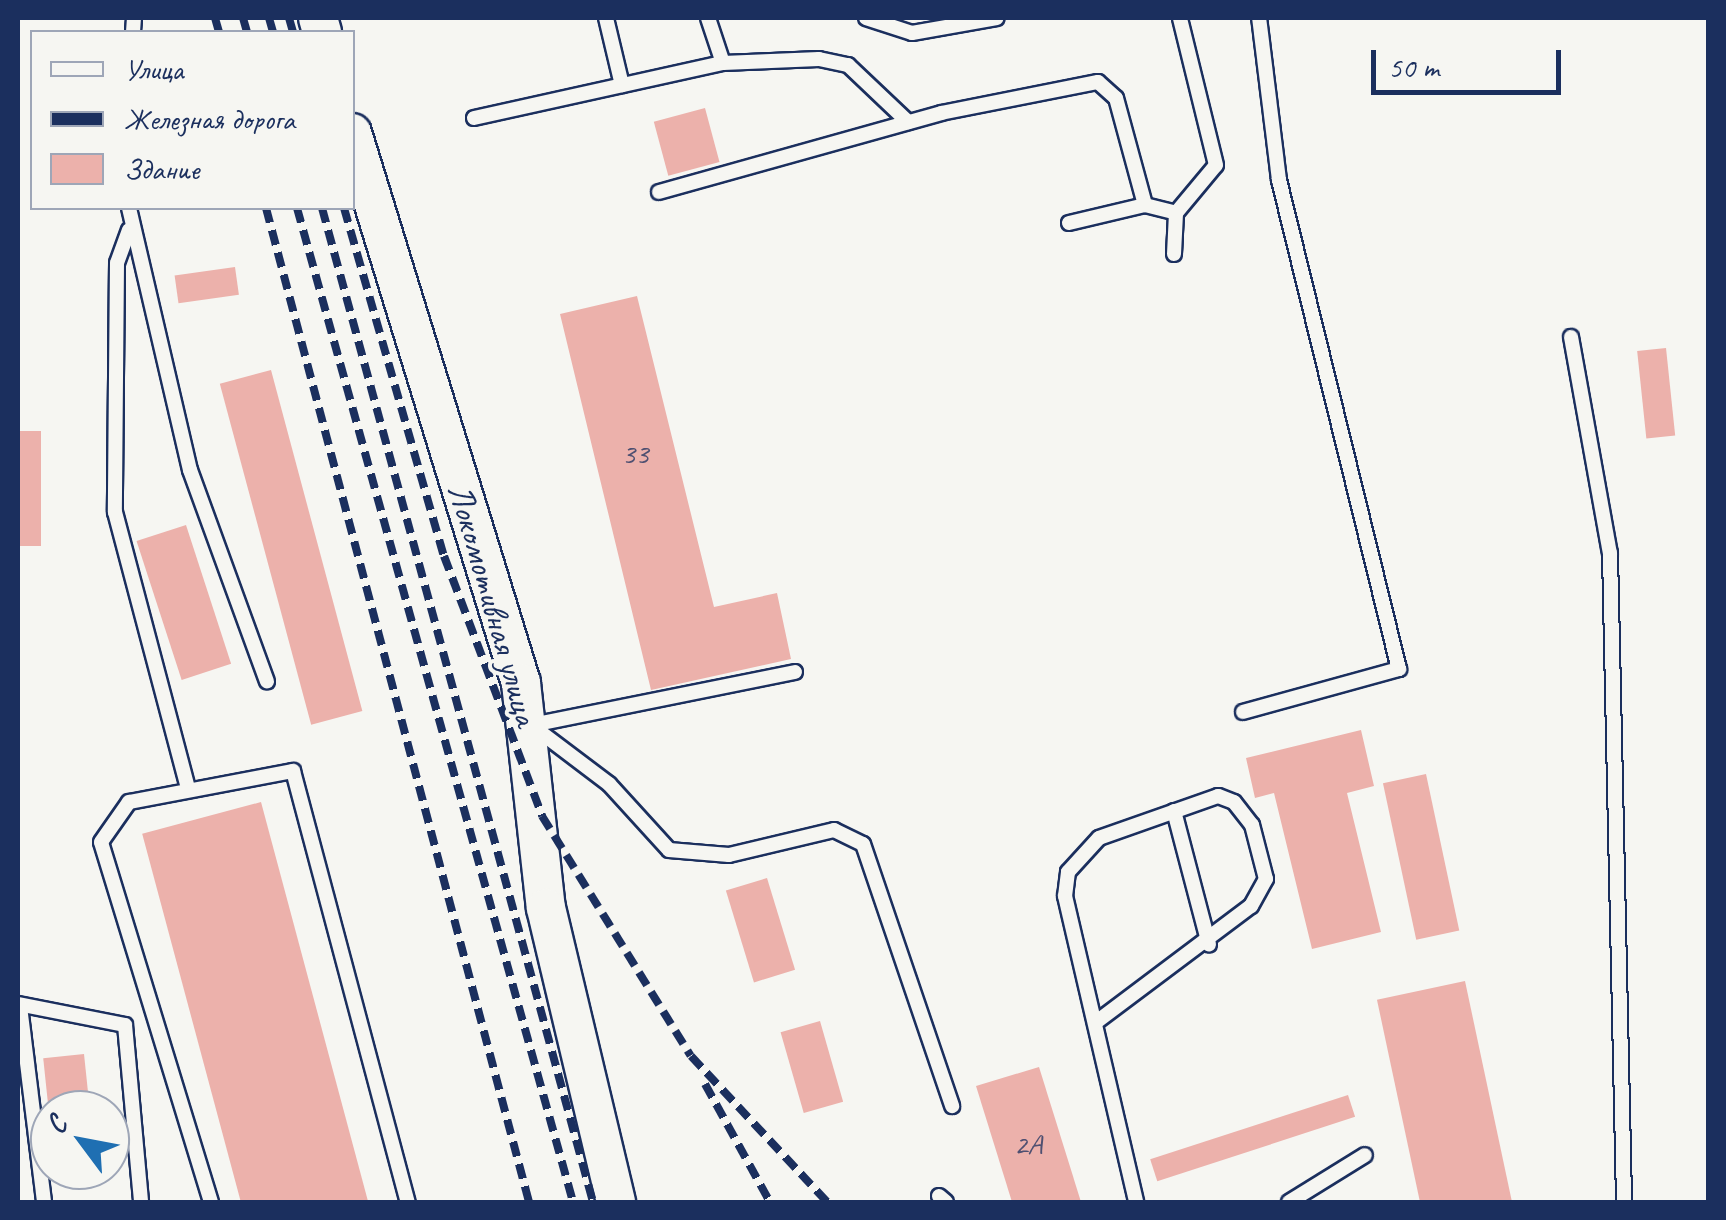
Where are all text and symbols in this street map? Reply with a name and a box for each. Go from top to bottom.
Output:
legend [30,30,355,210]
scale bar [1376,30,1566,92]
text: 50 m [1388,48,1439,86]
text: Улица [124,50,183,88]
text: Железная дорога [124,100,295,138]
text: Здание [124,150,199,188]
house number: 33 [622,435,648,471]
street label: Локомотивная улица [438,479,548,731]
north arrow [30,1090,130,1190]
text: С [37,1110,74,1140]
house number: 2А [1014,1126,1042,1162]

